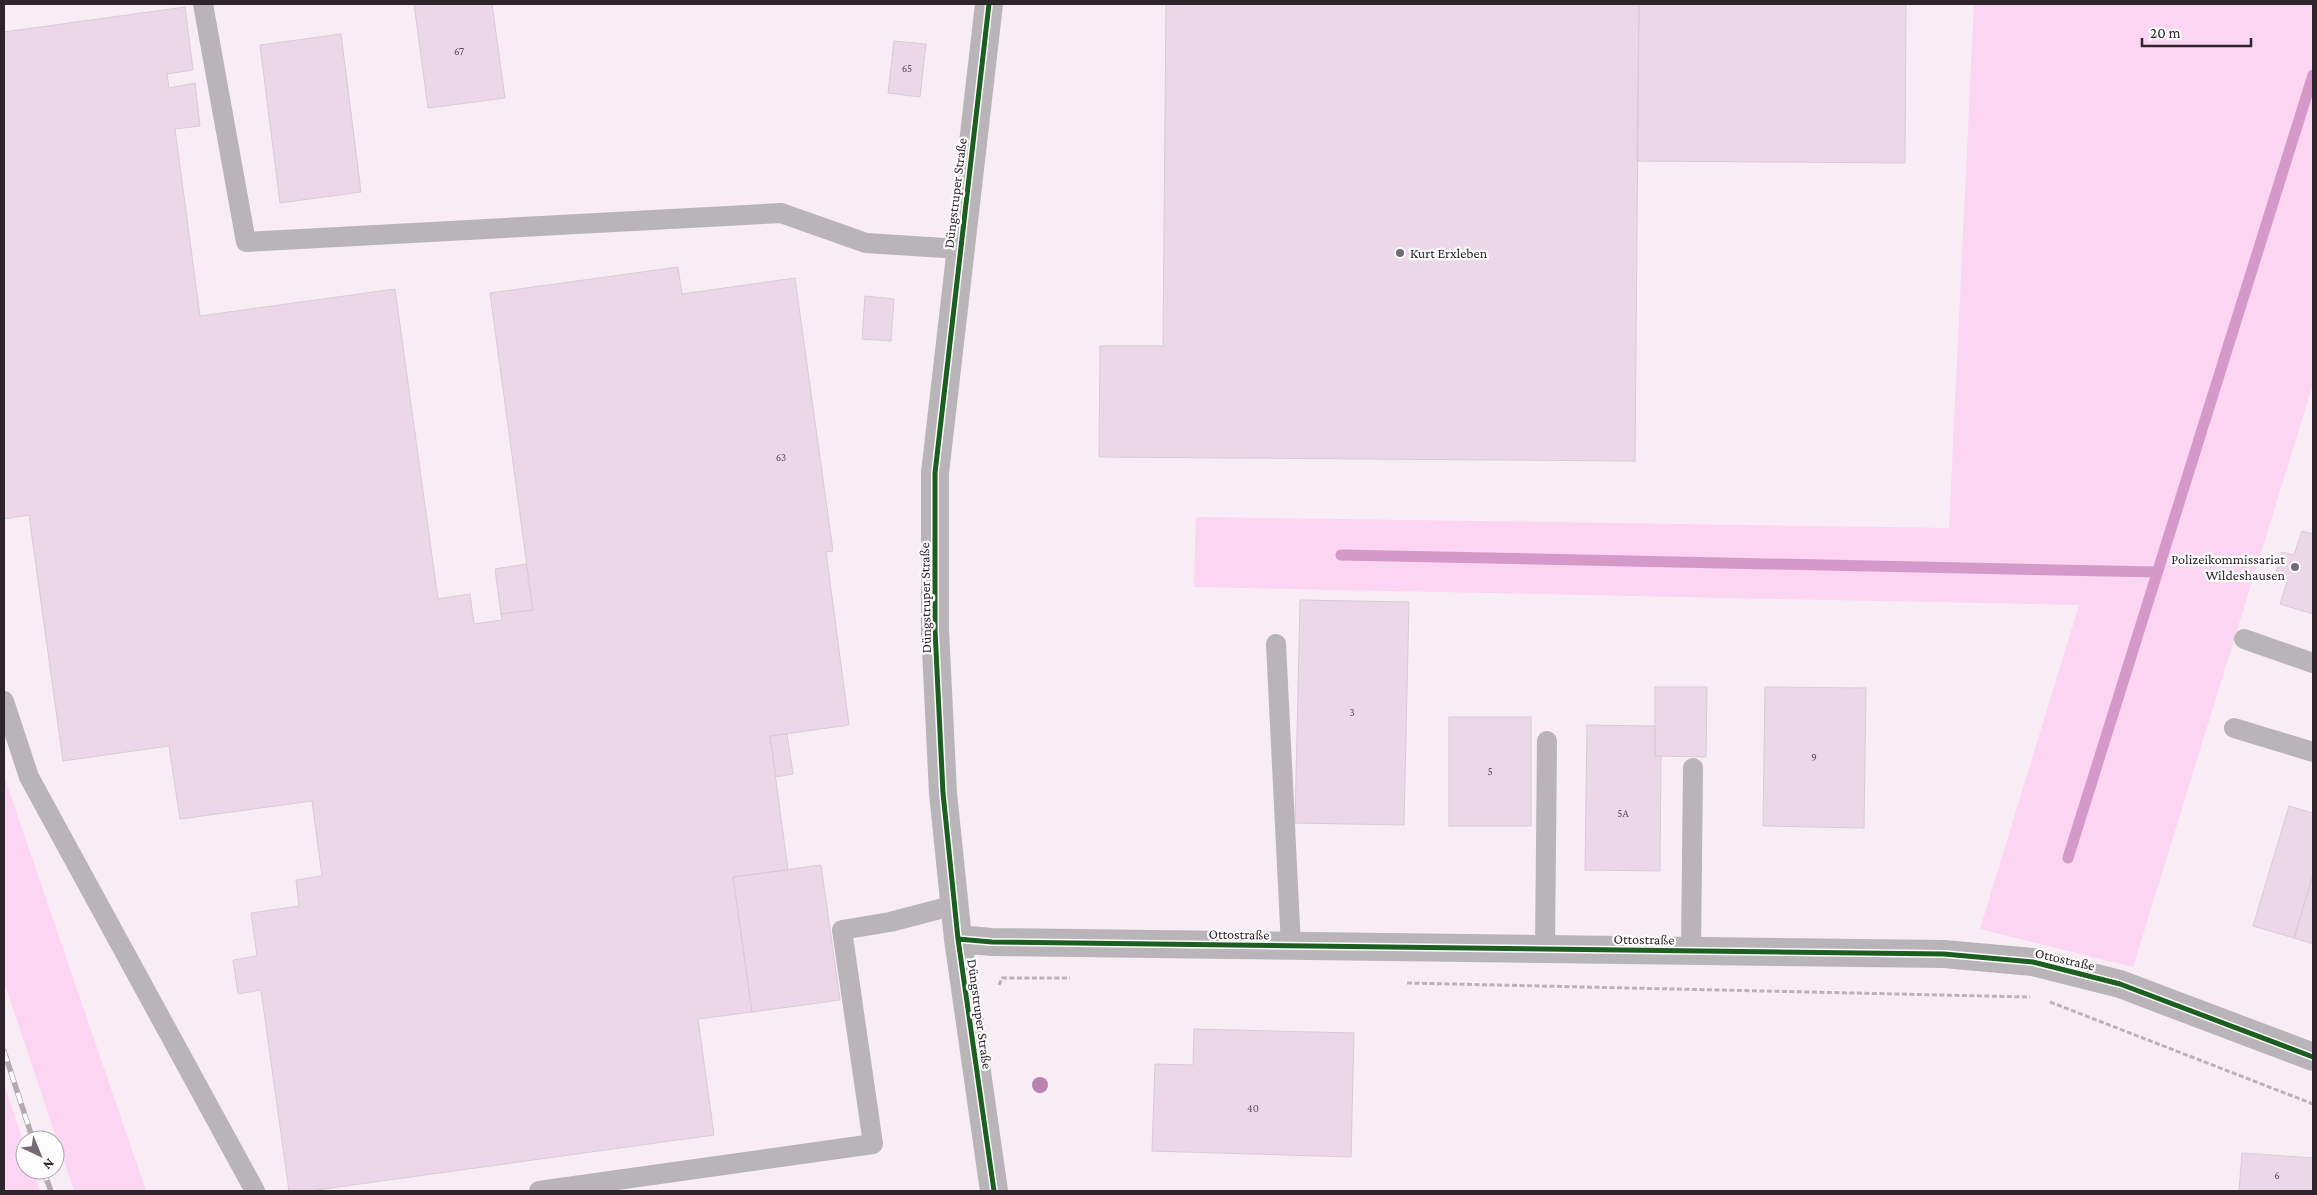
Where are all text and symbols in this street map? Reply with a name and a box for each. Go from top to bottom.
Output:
scale bar [2142,15,2251,47]
text: 20 m [2150,25,2181,41]
house number: 67 [454,45,464,57]
house number: 65 [902,62,912,74]
street label: Düngstruper Straße [940,137,970,249]
place label: Kurt Erxleben [1410,245,1488,261]
marker: Kurt Erxleben [1394,247,1406,259]
house number: 63 [776,451,786,463]
street label: Düngstruper Straße [916,542,934,654]
place label: Polizeikommissariat Wildeshausen [2171,551,2285,583]
marker: Polizeikommissariat Wildeshausen [2289,561,2301,573]
house number: 3 [1349,706,1355,718]
house number: 9 [1811,751,1817,763]
house number: 5 [1487,765,1493,777]
house number: 5A [1617,807,1629,819]
street label: Ottostraße [1208,925,1270,943]
street label: Ottostraße [1613,930,1675,948]
street label: Ottostraße [2034,944,2096,974]
street label: Düngstruper Straße [964,958,996,1070]
house number: 40 [1247,1102,1259,1114]
north arrow [15,1130,65,1180]
text: N [40,1155,58,1174]
house number: 6 [2274,1169,2280,1181]

